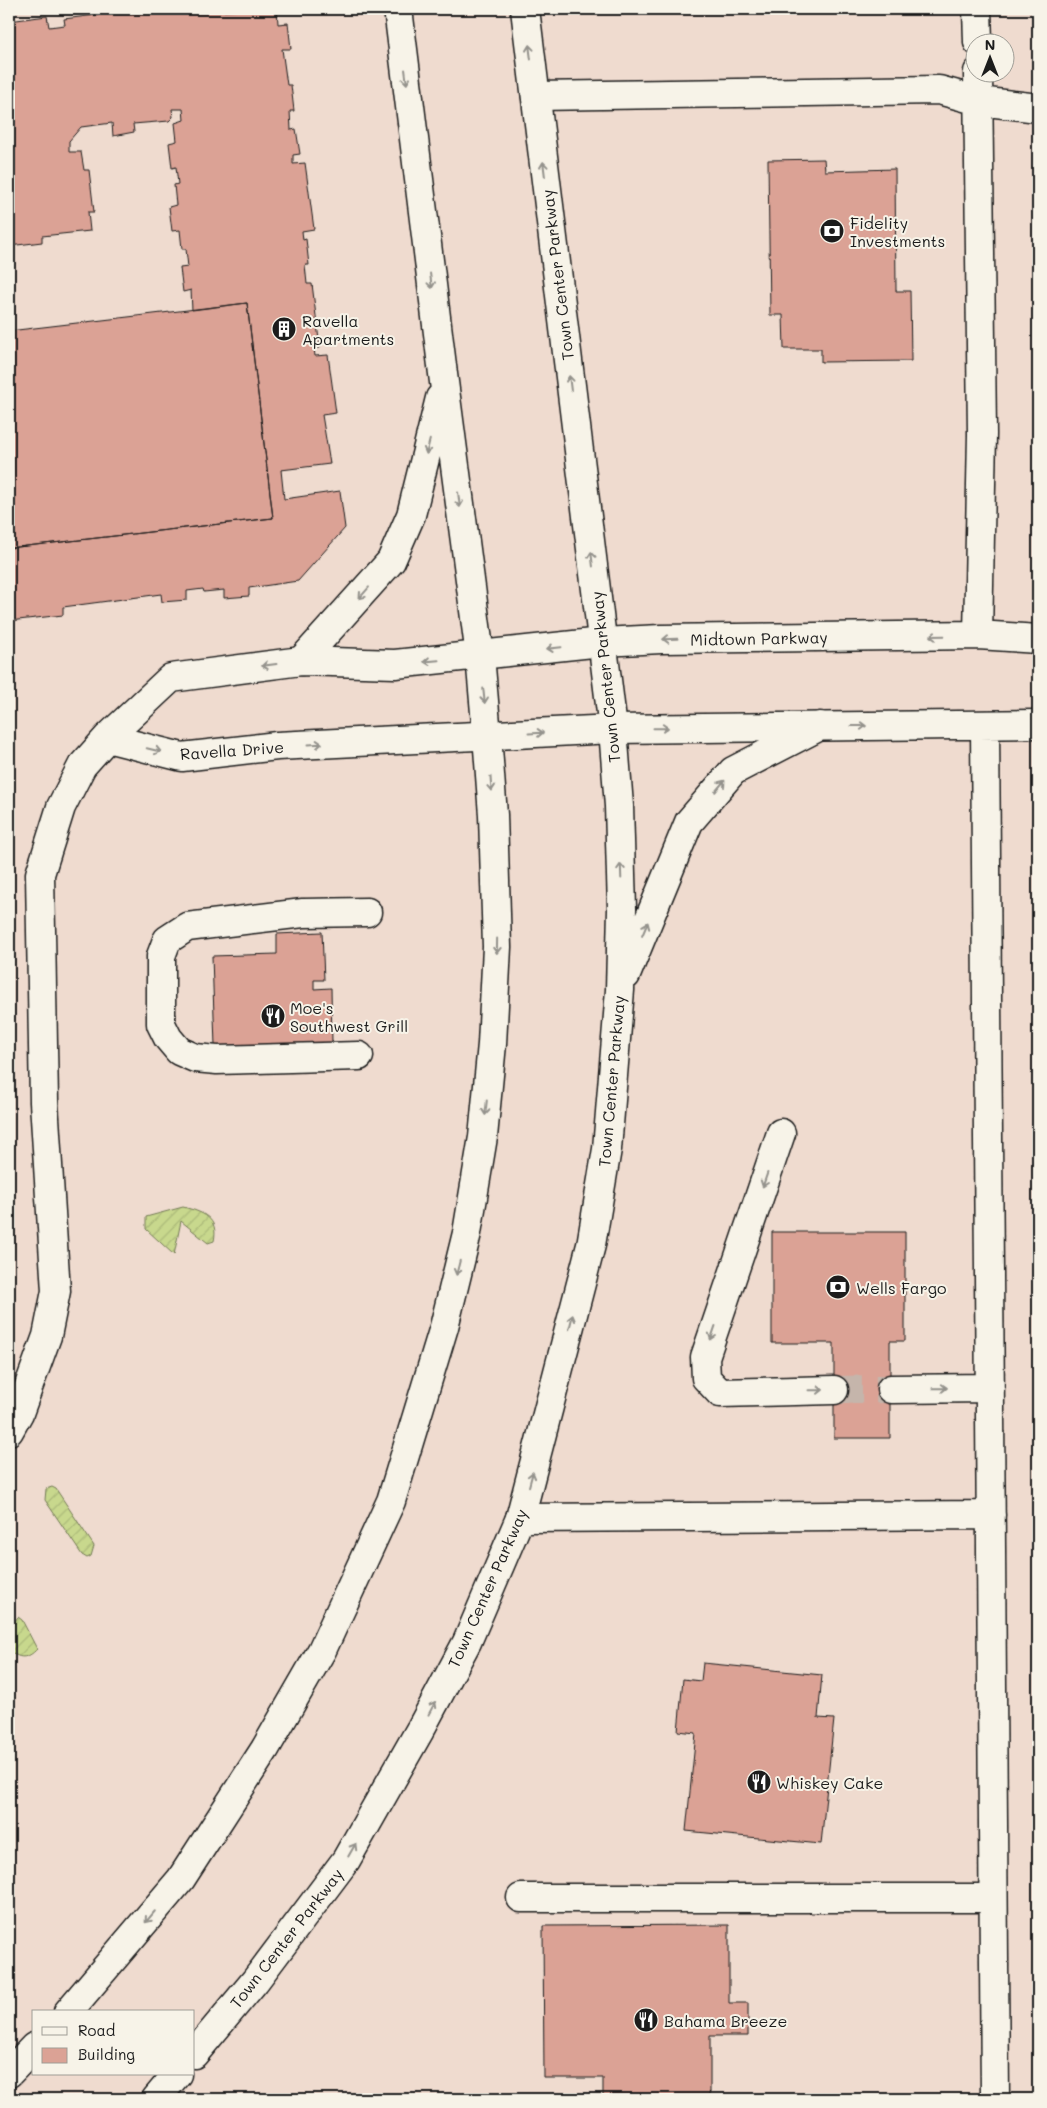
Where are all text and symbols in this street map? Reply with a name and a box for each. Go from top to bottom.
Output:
north arrow [964,32,1014,82]
text: N [985,35,995,54]
one-way arrow [525,45,535,61]
one-way arrow [402,68,412,84]
one-way arrow [539,161,549,177]
street label: Town Center Parkway [536,188,578,362]
place label: Fidelity Investments [850,212,945,251]
bank icon: Fidelity Investments [819,218,845,244]
one-way arrow [426,273,436,289]
place label: Ravella Apartments [302,310,394,349]
building icon: Ravella Apartments [271,316,297,342]
one-way arrow [565,375,575,391]
one-way arrow [423,438,432,454]
one-way arrow [454,492,464,508]
one-way arrow [587,551,597,567]
one-way arrow [359,587,370,600]
street label: Town Center Parkway [586,590,624,764]
street label: Midtown Parkway [690,626,828,650]
one-way arrow [929,631,946,641]
one-way arrow [662,634,678,643]
one-way arrow [546,643,562,653]
one-way arrow [424,656,440,665]
one-way arrow [262,661,278,671]
one-way arrow [479,687,488,703]
one-way arrow [850,721,867,731]
one-way arrow [653,723,669,733]
one-way arrow [528,728,544,737]
street label: Ravella Drive [179,736,285,764]
one-way arrow [307,740,323,749]
one-way arrow [145,745,161,755]
one-way arrow [486,775,495,791]
one-way arrow [714,780,726,793]
one-way arrow [616,863,625,879]
one-way arrow [641,922,651,937]
one-way arrow [492,938,502,954]
street label: Town Center Parkway [593,994,629,1168]
place label: Moe's Southwest Grill [290,997,408,1036]
restaurant icon: Moe's Southwest Grill [260,1003,286,1029]
one-way arrow [481,1100,490,1116]
one-way arrow [760,1171,769,1187]
one-way arrow [453,1260,462,1276]
bank icon: Wells Fargo [825,1274,851,1300]
place label: Wells Fargo [856,1277,947,1298]
one-way arrow [567,1314,577,1330]
one-way arrow [708,1325,718,1341]
one-way arrow [932,1384,948,1393]
one-way arrow [808,1386,824,1395]
one-way arrow [526,1472,536,1488]
street label: Town Center Parkway [442,1505,532,1671]
one-way arrow [428,1701,437,1716]
restaurant icon: Whiskey Cake [746,1769,772,1795]
place label: Whiskey Cake [776,1772,883,1793]
one-way arrow [348,1843,358,1857]
street label: Town Center Parkway [225,1864,347,2012]
one-way arrow [144,1910,156,1923]
restaurant icon: Bahama Breeze [633,2007,659,2033]
legend [32,2010,195,2076]
place label: Bahama Breeze [664,2010,787,2031]
text: Road [78,2020,115,2040]
text: Building [78,2044,135,2064]

